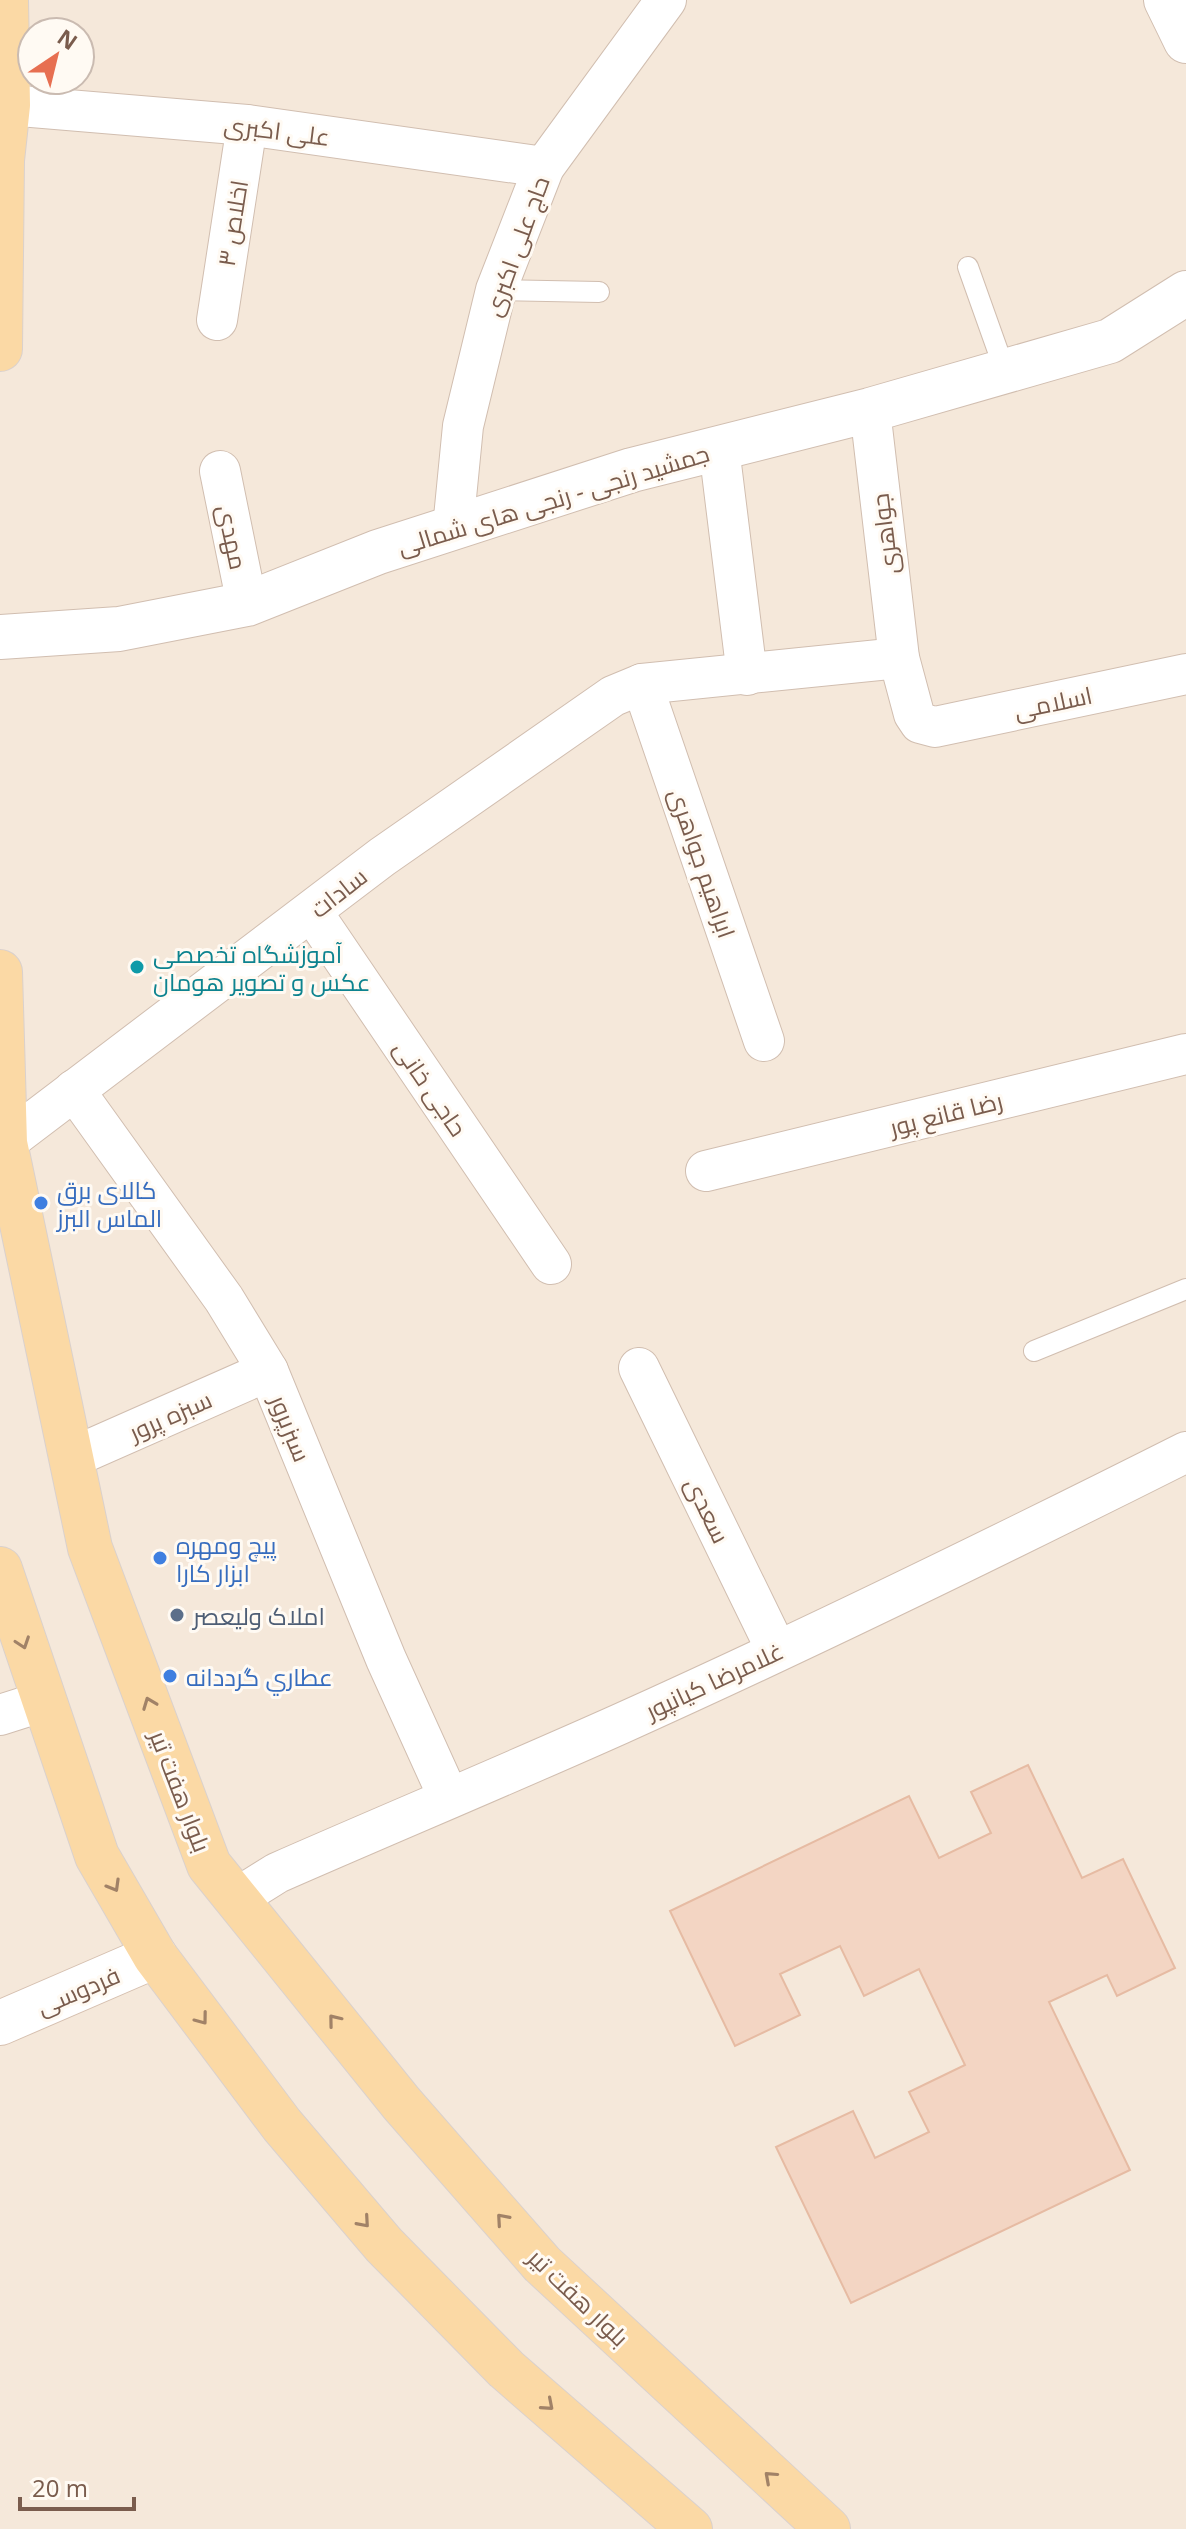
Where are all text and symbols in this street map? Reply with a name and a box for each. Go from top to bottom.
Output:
north arrow [16,16,96,96]
text: N [52,21,84,56]
street label: علی اکبری [222,107,332,153]
street label: حاج علی اکبری [475,171,558,321]
street label: اخلاص ۳ [209,177,255,269]
street label: جمشید رنجی - رنجی های شمالی [393,436,713,562]
street label: جواهری [863,492,905,576]
street label: مهدی [210,501,256,573]
street label: اسلامی [1011,678,1095,726]
street label: ابراهیم جواهری [661,784,744,943]
street label: سادات [303,859,373,925]
place label: آموزشگاه تخصصی عکس و تصویر هومان [153,937,371,998]
marker: آموزشگاه تخصصی عکس و تصویر هومان [128,958,146,976]
street label: حاجی خانی [387,1034,475,1142]
street label: رضا قانع پور [884,1083,1006,1144]
place label: کالای برق الماس البرز [55,1173,162,1234]
marker: کالای برق الماس البرز [32,1194,50,1212]
street label: سبزه پرور [122,1382,217,1450]
street label: سبزپرور [261,1388,319,1467]
street label: سعدی [678,1472,738,1548]
place label: پیچ ومهره ابزار کارا [176,1528,277,1589]
marker: پیچ ومهره ابزار کارا [151,1549,169,1567]
place label: املاک ولیعصر [191,1599,325,1632]
marker: املاک ولیعصر [168,1606,186,1624]
street label: غلامرضا کیانپور [638,1634,788,1727]
one-way arrow [14,1635,30,1649]
place label: عطاري گرددانه [186,1660,333,1696]
marker: عطاري گرددانه [161,1667,179,1685]
one-way arrow [142,1697,159,1711]
street label: بلوار هفت تیر [142,1724,219,1856]
one-way arrow [104,1877,120,1892]
street label: فردوسی [31,1958,125,2022]
one-way arrow [192,2010,207,2025]
one-way arrow [330,2014,344,2029]
one-way arrow [354,2212,369,2227]
one-way arrow [498,2213,512,2228]
street label: بلوار هفت تیر [520,2239,636,2353]
one-way arrow [539,2396,553,2410]
scale bar [20,2461,134,2511]
text: 20 m [32,2471,88,2504]
one-way arrow [765,2471,779,2486]

